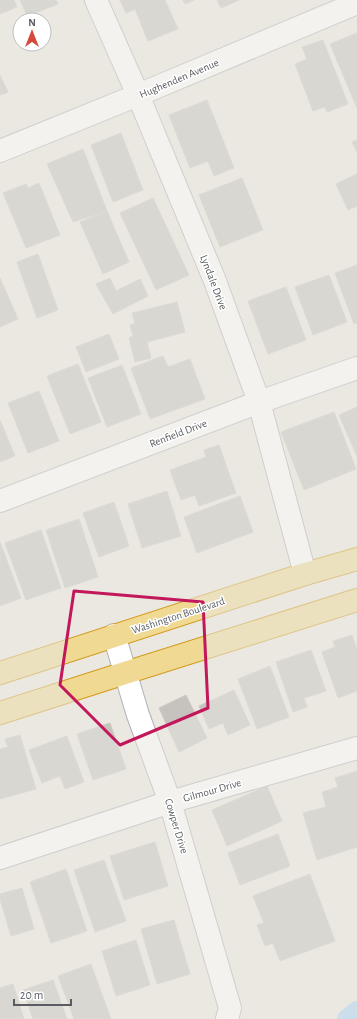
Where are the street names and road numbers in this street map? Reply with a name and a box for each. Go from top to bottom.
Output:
street label: Hughenden Avenue [138,57,221,100]
street label: Lyndale Drive [198,253,229,311]
street label: Renfield Drive [148,417,208,449]
street label: Washington Boulevard [130,595,226,636]
street label: Gilmour Drive [182,777,242,804]
street label: Cowper Drive [163,797,190,855]

